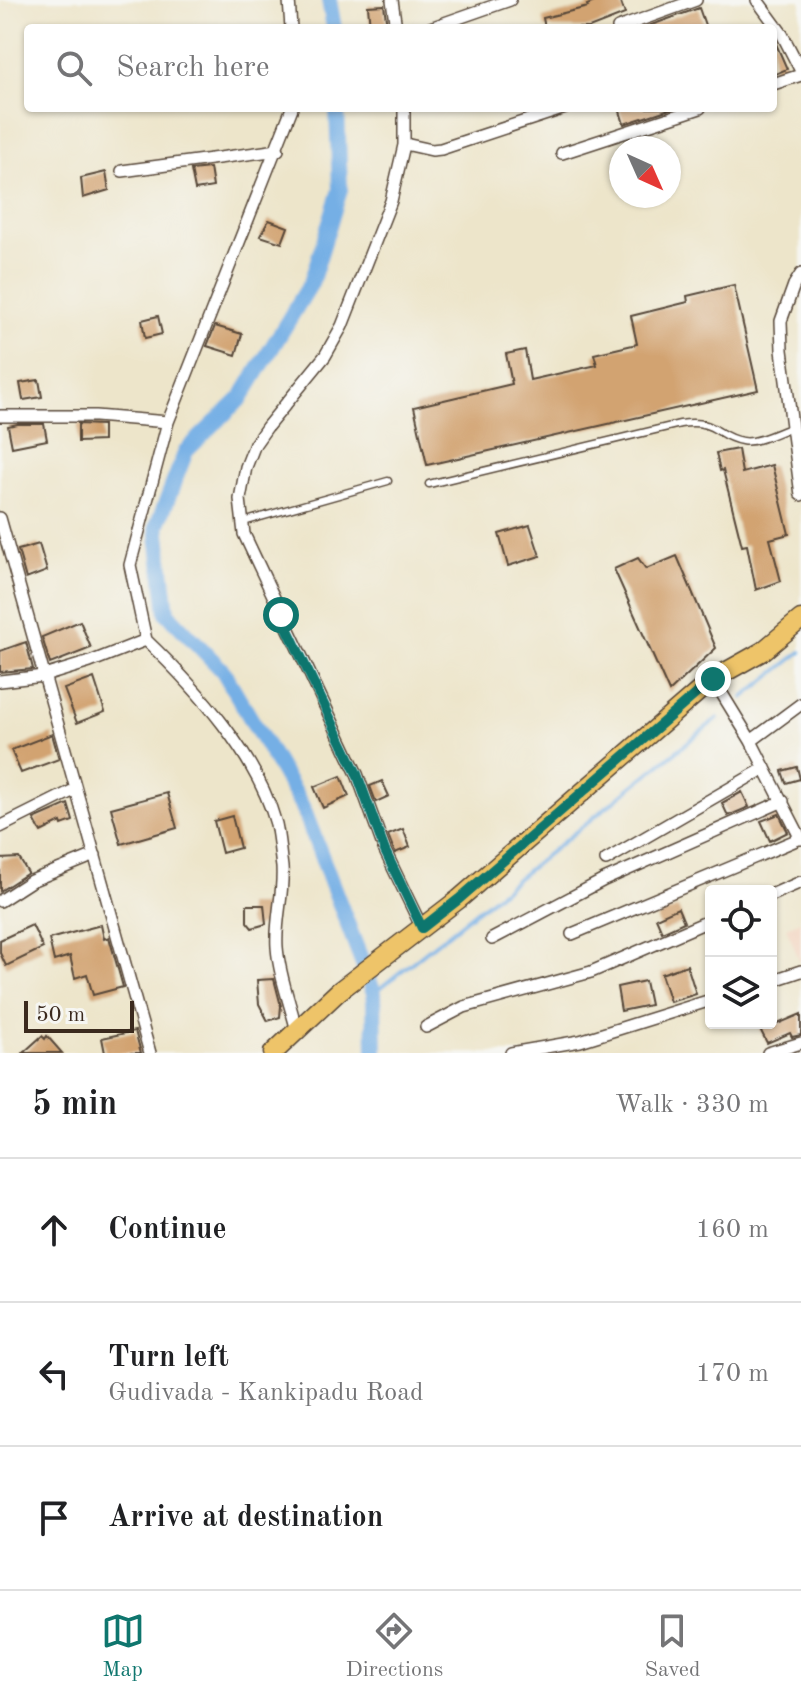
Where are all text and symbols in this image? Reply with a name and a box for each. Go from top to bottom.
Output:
search box [24,24,777,112]
icon: search [52,46,96,90]
text: Search here [116,53,270,83]
north arrow [609,136,681,208]
route start [263,597,299,633]
route end [695,661,731,697]
map controls [705,885,777,1029]
button: locate [705,885,777,957]
button: layers [705,957,777,1029]
scale bar [24,997,134,1033]
text: 50 m [36,1004,85,1026]
text: 5 min [32,1088,117,1122]
text: Walk · 330 m [615,1092,769,1118]
icon: ahead [32,1208,76,1252]
text: Continue [108,1215,227,1245]
text: 160 m [696,1217,769,1243]
text: Turn left [108,1343,229,1373]
icon: left [32,1352,76,1396]
text: 170 m [696,1361,769,1387]
text: Gudivada - Kankipadu Road [108,1380,424,1406]
icon: arrive [32,1496,76,1540]
text: Arrive at destination [108,1503,383,1533]
tab: Map [101,1609,145,1684]
tab: Directions [346,1609,443,1684]
tab: Saved [644,1609,700,1684]

